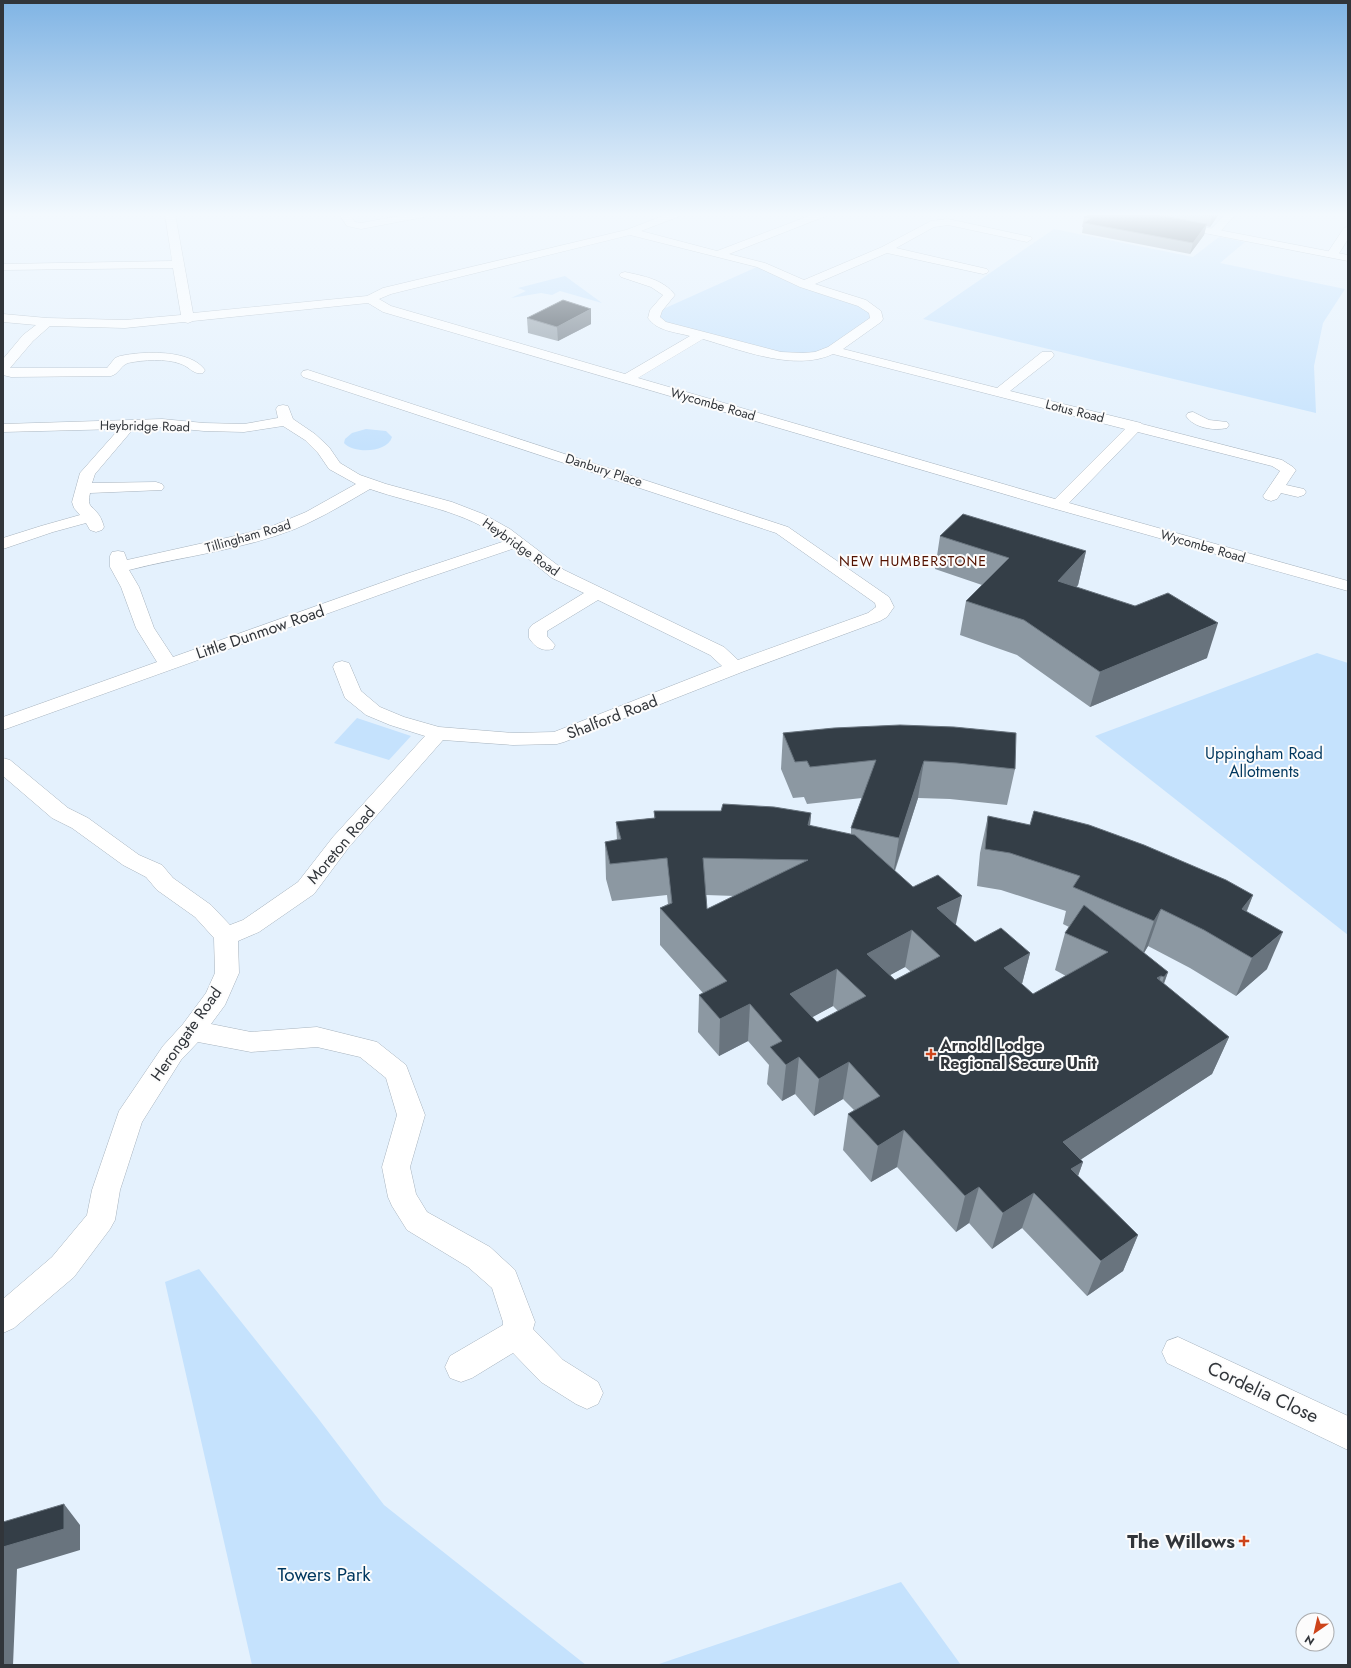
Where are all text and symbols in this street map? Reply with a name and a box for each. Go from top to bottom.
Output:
street label: Wycombe Road [668,383,758,425]
street label: Lotus Road [1044,395,1106,427]
street label: Heybridge Road [100,416,190,436]
street label: Danbury Place [563,449,645,491]
street label: Heybridge Road [479,513,563,581]
street label: Tillingham Road [203,515,293,557]
street label: Wycombe Road [1158,525,1248,567]
district label: NEW HUMBERSTONE [839,551,987,571]
street label: Little Dunmow Road [193,599,327,665]
street label: Shalford Road [563,689,661,745]
park label: Uppingham Road Allotments [1205,742,1323,783]
street label: Moreton Road [302,801,380,889]
street label: Herongate Road [145,982,227,1086]
place label: Arnold Lodge Regional Secure Unit [939,1034,1097,1075]
marker: Arnold Lodge Regional Secure Unit [925,1048,937,1060]
street label: Cordelia Close [1203,1354,1323,1430]
place label: The Willows [1127,1528,1235,1555]
marker: The Willows [1238,1535,1250,1547]
park label: Towers Park [277,1561,371,1588]
north arrow [1295,1612,1335,1652]
text: N [1301,1631,1318,1649]

